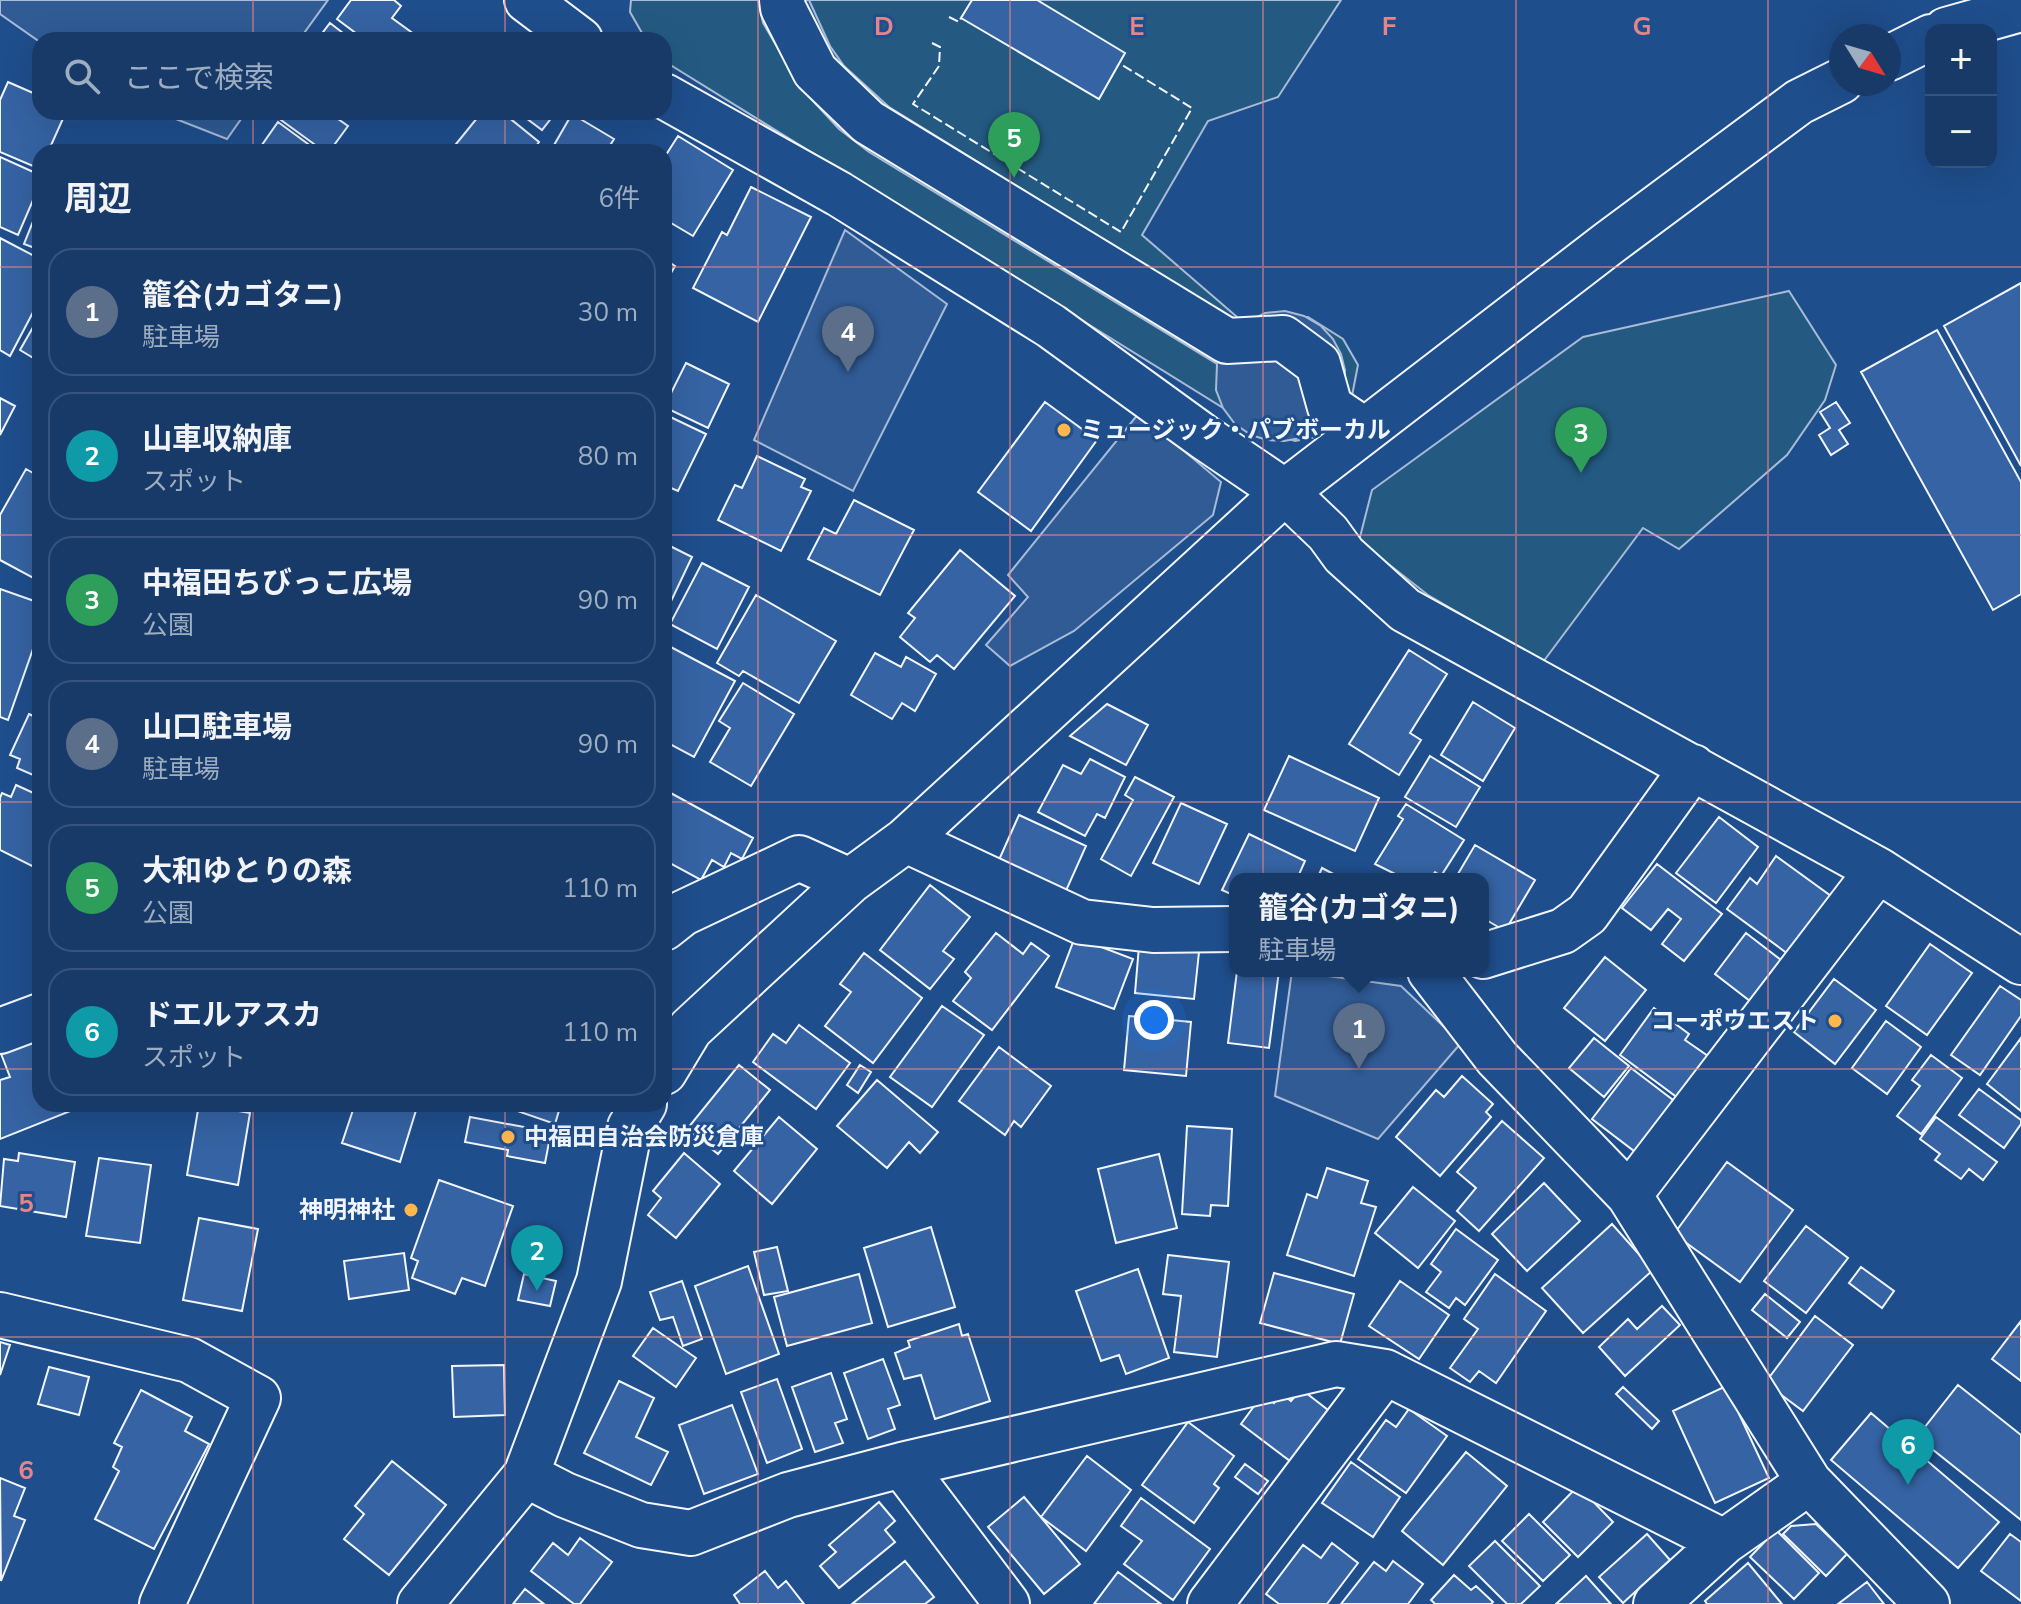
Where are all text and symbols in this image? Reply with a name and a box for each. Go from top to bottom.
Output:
text: D [874,9,894,44]
text: E [1129,9,1145,44]
text: F [1382,9,1396,44]
text: G [1632,9,1652,44]
north arrow [1829,24,1901,96]
map controls [1925,24,1997,168]
button: + [1925,24,1997,96]
search box [32,32,672,120]
icon: search [60,54,104,98]
text: ここで検索 [124,58,274,99]
button: − [1925,96,1997,168]
pin: 5 [988,112,1040,178]
text: 周辺 [64,176,132,222]
text: 6件 [598,181,640,216]
text: 籠谷(カゴタニ) [142,275,343,316]
text: 1 [84,295,100,330]
text: 30 m [578,295,638,330]
pin: 4 [822,306,874,372]
text: 駐車場 [142,320,220,355]
pin: 3 [1555,407,1607,473]
place label: ミュージック・パブボーカル [1080,414,1391,446]
text: 山車収納庫 [142,419,292,460]
marker: ミュージック・パブボーカル [1055,421,1073,439]
text: 2 [84,439,100,474]
text: 80 m [578,439,638,474]
text: スポット [142,464,246,499]
text: 中福田ちびっこ広場 [142,563,412,604]
text: 3 [84,583,100,618]
text: 90 m [578,583,638,618]
text: 公園 [142,608,194,643]
text: 山口駐車場 [142,707,292,748]
text: 4 [84,727,100,762]
text: 90 m [578,727,638,762]
text: 駐車場 [142,752,220,787]
text: 大和ゆとりの森 [142,851,352,892]
text: 5 [84,871,100,906]
text: 110 m [562,871,638,906]
popup [1229,873,1489,977]
text: 籠谷(カゴタニ) [1258,888,1460,929]
text: 公園 [142,896,194,931]
text: 駐車場 [1258,933,1336,968]
text: ドエルアスカ [142,995,322,1036]
your location [1134,1000,1174,1040]
pin: 1 [1333,1003,1385,1069]
place label: コーポウエスト [1651,1005,1819,1037]
marker: コーポウエスト [1826,1012,1844,1030]
text: 6 [84,1015,100,1050]
text: 110 m [562,1015,638,1050]
text: スポット [142,1040,246,1075]
place label: 中福田自治会防災倉庫 [524,1121,764,1153]
marker: 中福田自治会防災倉庫 [499,1128,517,1146]
text: 5 [18,1186,34,1221]
place label: 神明神社 [299,1194,395,1226]
marker: 神明神社 [402,1201,420,1219]
pin: 2 [511,1225,563,1291]
pin: 6 [1882,1419,1934,1485]
text: 6 [18,1453,34,1488]

